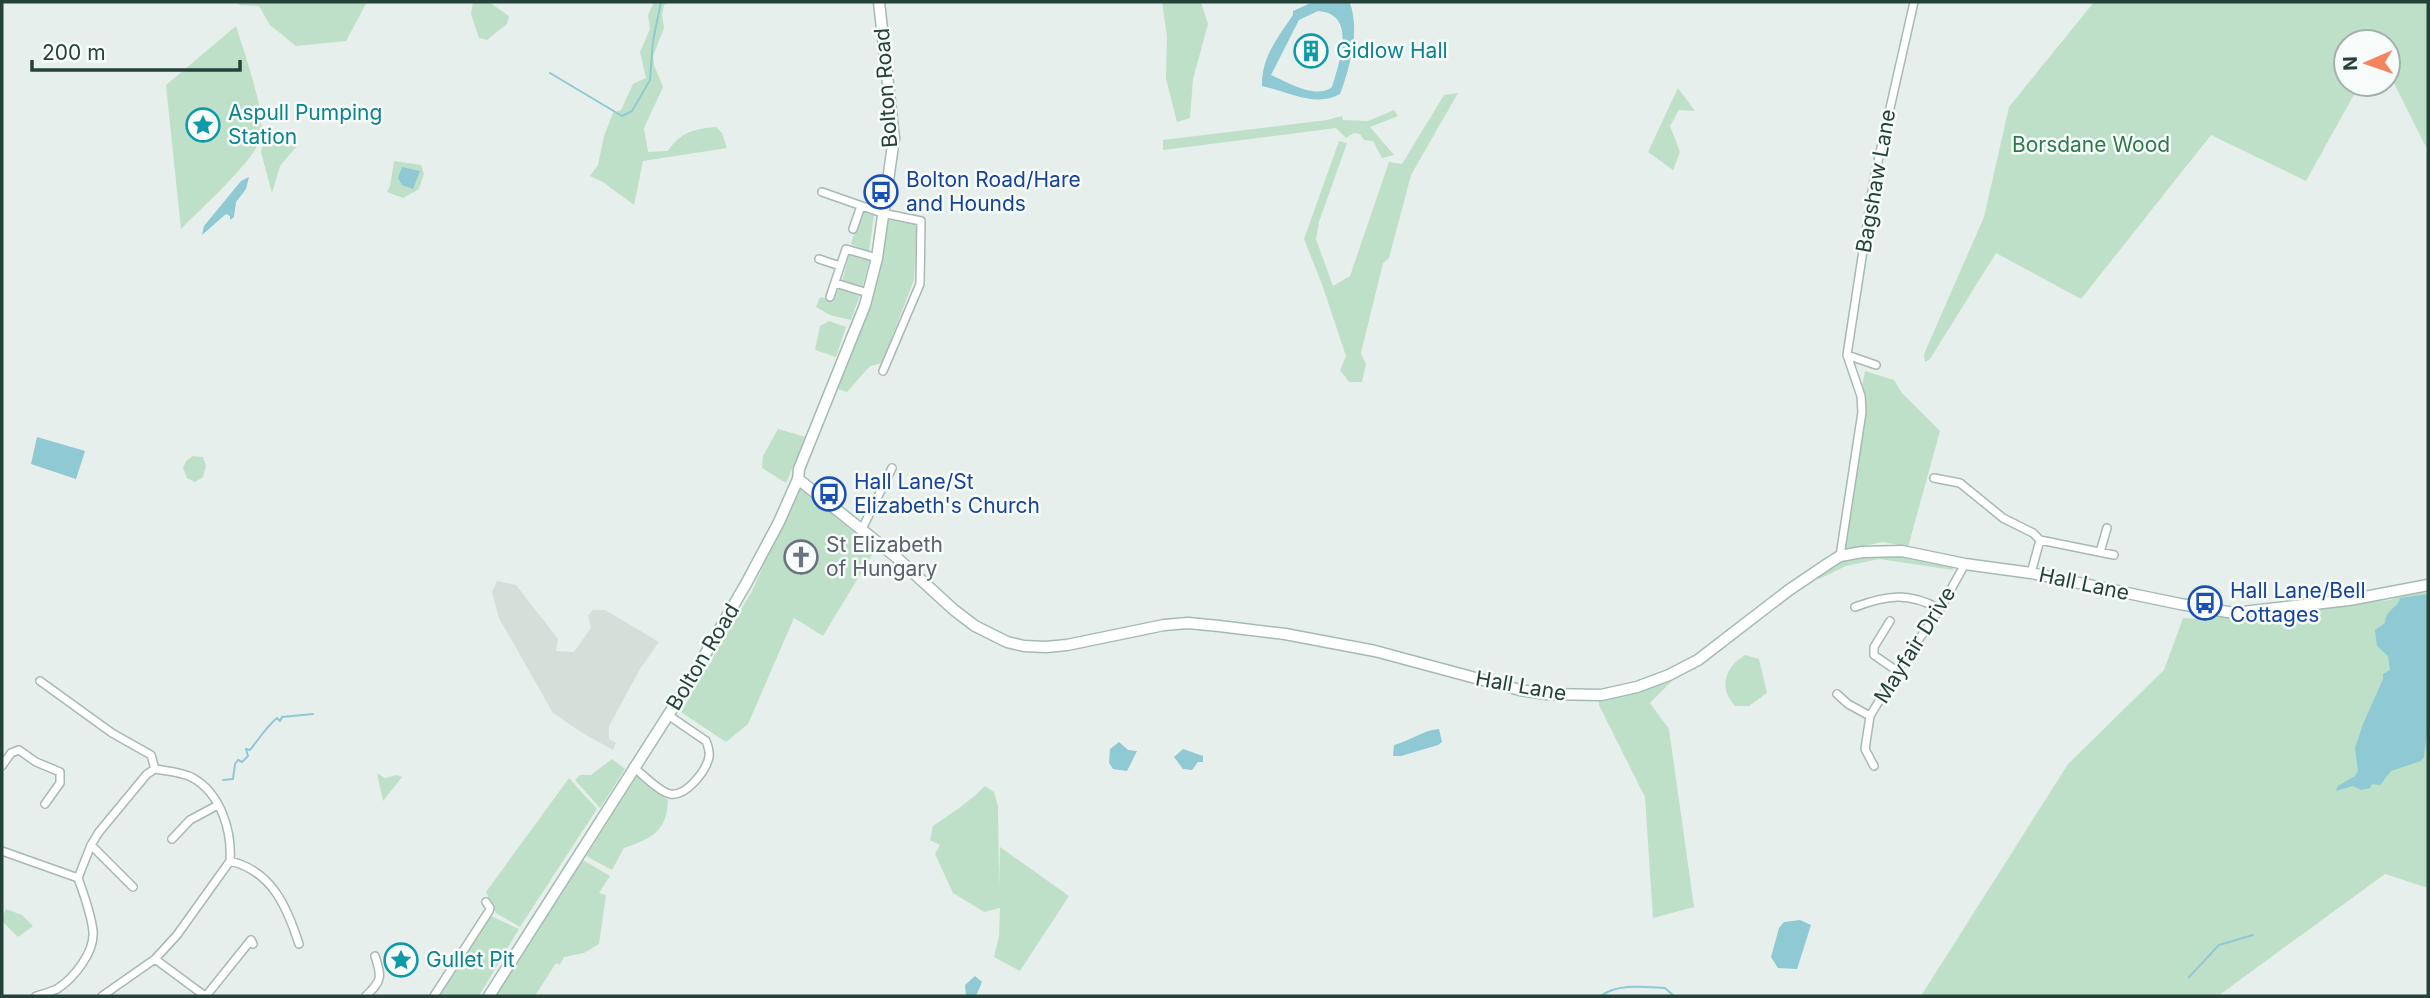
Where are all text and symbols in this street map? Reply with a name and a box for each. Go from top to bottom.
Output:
street label: Bolton Road [869,27,902,149]
scale bar [32,28,240,72]
north arrow [2332,28,2402,98]
building icon: Gidlow Hall [1292,32,1330,70]
place label: Gidlow Hall [1336,38,1448,63]
text: 200 m [42,40,106,65]
text: N [2339,56,2362,71]
place label: Aspull Pumping Station [228,100,382,149]
place icon: Aspull Pumping Station [184,106,222,144]
street label: Bagshaw Lane [1851,107,1900,255]
park label: Borsdane Wood [2012,132,2170,157]
place label: Bolton Road/Hare and Hounds [906,167,1081,216]
bus stop icon: Bolton Road/Hare and Hounds [862,173,900,211]
place label: Hall Lane/St Elizabeth's Church [854,469,1040,518]
bus stop icon: Hall Lane/St Elizabeth's Church [810,475,848,513]
place label: St Elizabeth of Hungary [826,532,943,581]
church icon: St Elizabeth of Hungary [782,538,820,576]
street label: Hall Lane [2037,562,2132,605]
place label: Hall Lane/Bell Cottages [2230,578,2366,627]
street label: Mayfair Drive [1869,582,1960,708]
bus stop icon: Hall Lane/Bell Cottages [2186,584,2224,622]
street label: Bolton Road [661,599,744,715]
street label: Hall Lane [1474,665,1568,706]
place icon: Gullet Pit [382,941,420,979]
place label: Gullet Pit [426,947,515,972]

